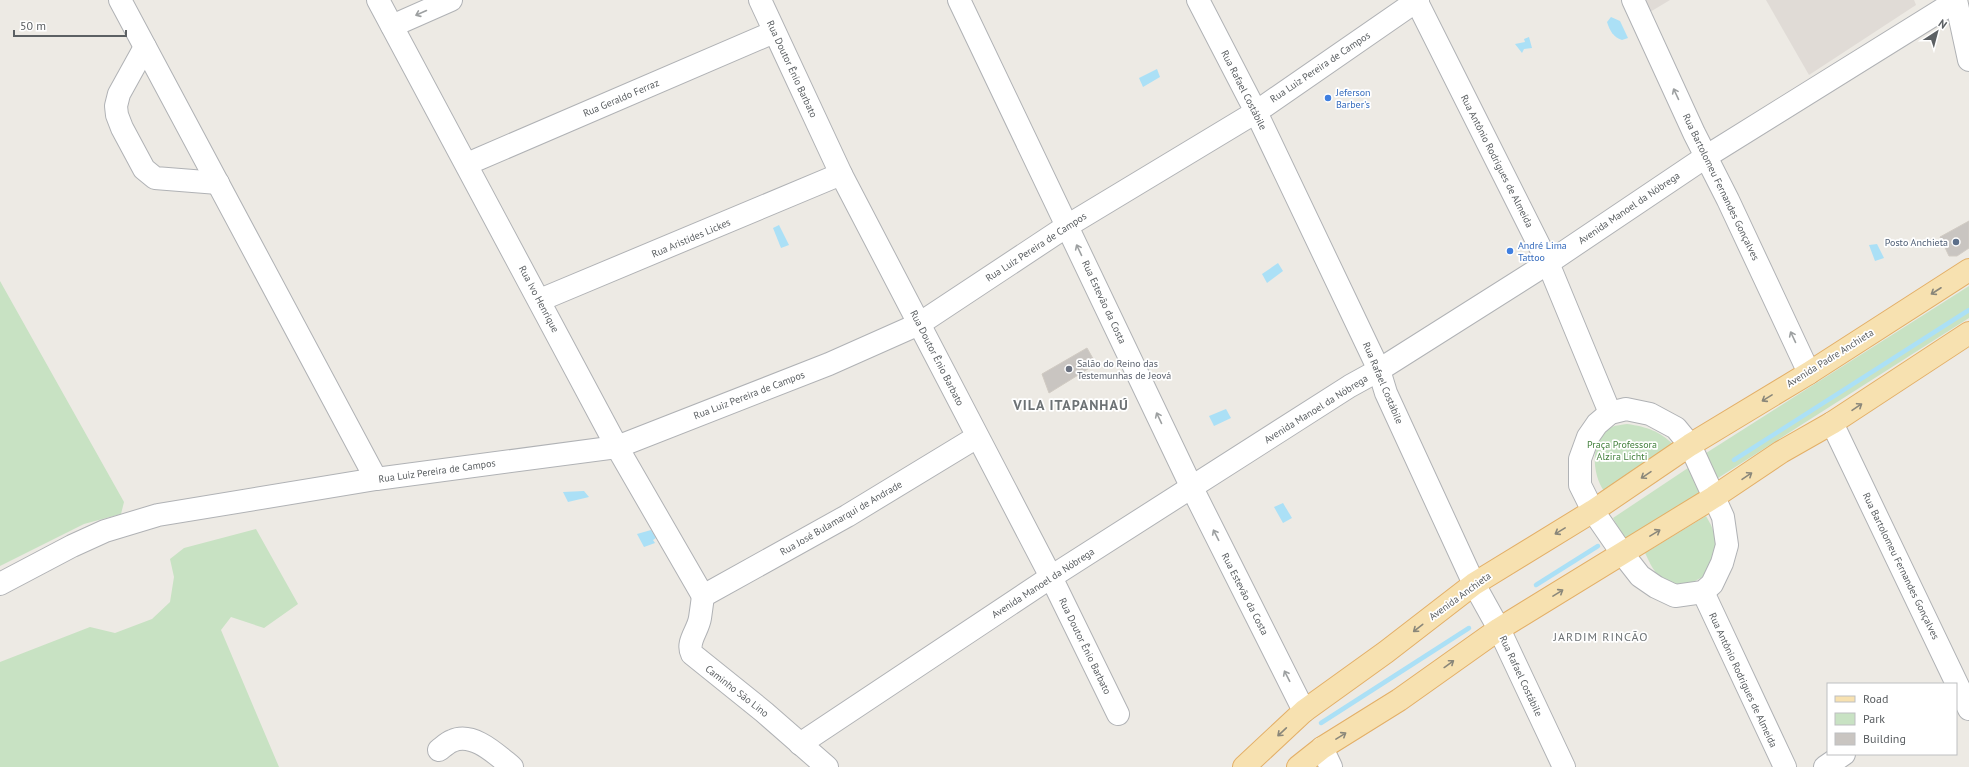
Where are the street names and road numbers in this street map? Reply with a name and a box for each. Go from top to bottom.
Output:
street label: Rua Doutor Ênio Barbato [764,18,820,120]
street label: Rua Luiz Pereira de Campos [1267,29,1373,105]
street label: Rua Rafael Costábile [1218,48,1270,132]
street label: Rua Geraldo Ferraz [581,76,661,120]
street label: Rua Antônio Rodrigues de Almeida [1458,92,1536,230]
street label: Rua Bartolomeu Fernandes Gonçalves [1680,111,1762,263]
street label: Avenida Manoel da Nóbrega [1576,169,1682,247]
street label: Rua Luiz Pereira de Campos [983,209,1089,285]
street label: Rua Aristides Lickes [650,216,732,260]
street label: Rua Estevão da Costa [1079,258,1129,346]
street label: Rua Ivo Henrique [516,263,562,335]
street label: Rua Doutor Ênio Barbato [907,308,967,408]
street label: Avenida Padre Anchieta [1784,326,1876,390]
street label: Rua Rafael Costábile [1360,340,1406,426]
street label: Rua Luiz Pereira de Campos [692,368,806,422]
street label: Avenida Manoel da Nóbrega [1262,372,1370,446]
street label: Rua Luiz Pereira de Campos [378,456,496,486]
street label: Rua José Bulamarqui de Andrade [778,478,904,558]
street label: Rua Bartolomeu Fernandes Gonçalves [1860,490,1942,642]
street label: Avenida Manoel da Nóbrega [989,545,1097,621]
street label: Rua Estevão da Costa [1219,551,1271,637]
street label: Avenida Anchieta [1426,569,1494,623]
street label: Rua Doutor Ênio Barbato [1056,596,1114,696]
street label: Rua Antônio Rodrigues de Almeida [1706,610,1780,750]
street label: Rua Rafael Costábile [1497,633,1545,719]
street label: Caminho São Lino [703,662,771,720]

